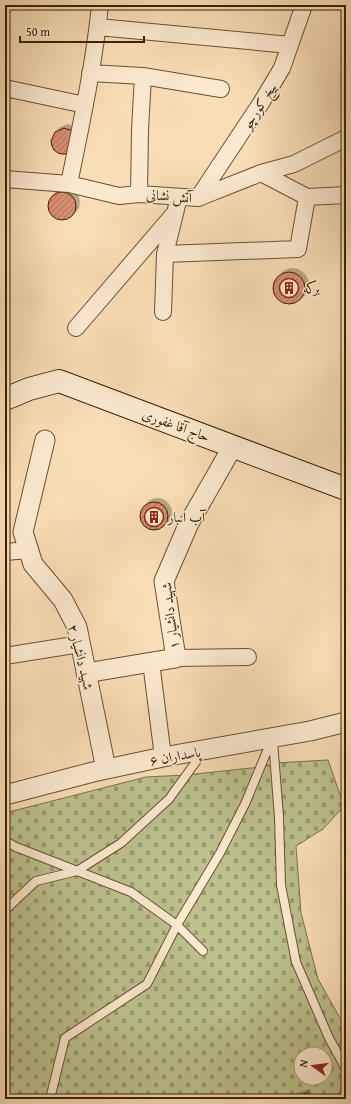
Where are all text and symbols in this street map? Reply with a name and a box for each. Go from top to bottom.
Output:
scale bar [20,18,144,44]
text: 50 m [26,23,50,40]
street label: بیخ کورچو [236,79,284,136]
street label: آتش نشانی [145,184,195,208]
building icon: برکه [278,277,300,299]
place label: برکه [303,278,320,298]
street label: حاج آقا غفوری [138,404,213,449]
building icon: آب انبار [143,506,165,528]
place label: آب انبار [166,507,207,527]
street label: شهید دانشیار ۱ [156,581,184,651]
street label: شهید دانشیار ۲ [63,622,99,692]
street label: پاسداران ۶ [148,741,204,771]
north arrow [293,1046,333,1086]
text: N [295,1057,312,1069]

